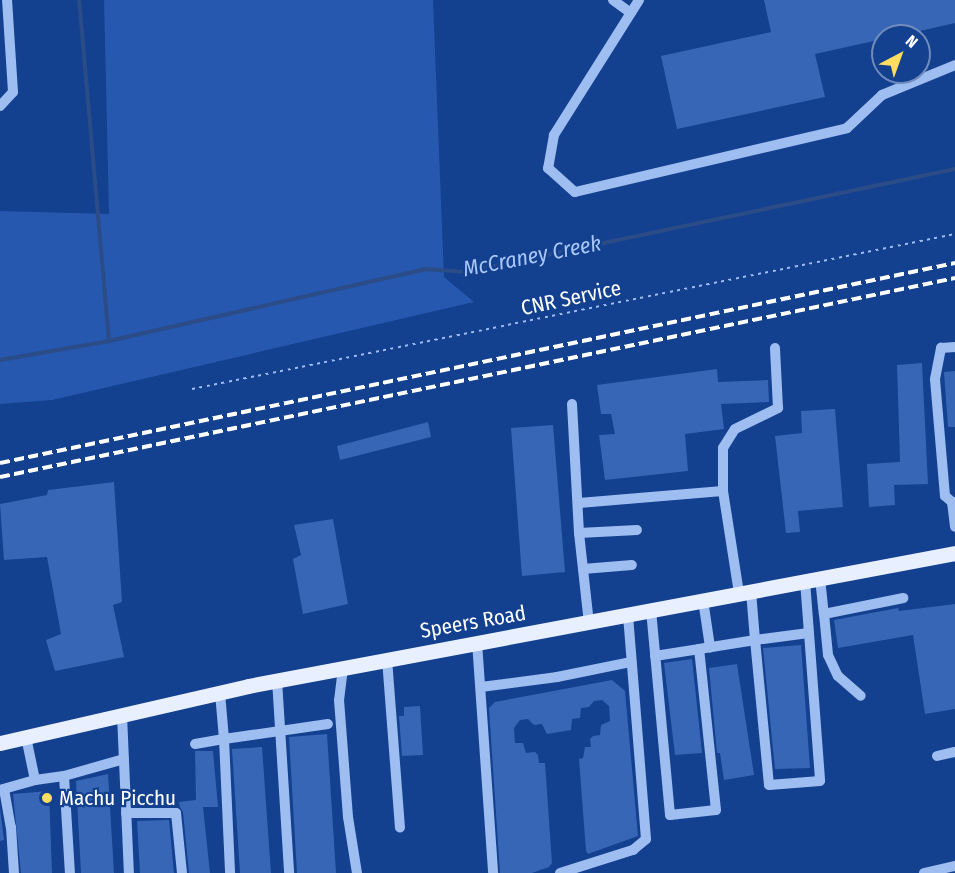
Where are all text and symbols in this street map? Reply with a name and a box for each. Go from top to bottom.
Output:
north arrow [871,24,931,84]
text: N [902,31,922,52]
water label: McCraney Creek [461,230,603,282]
street label: CNR Service [519,275,623,321]
street label: Speers Road [418,600,528,644]
place label: Machu Picchu [59,785,176,811]
marker: Machu Picchu [40,791,54,805]

